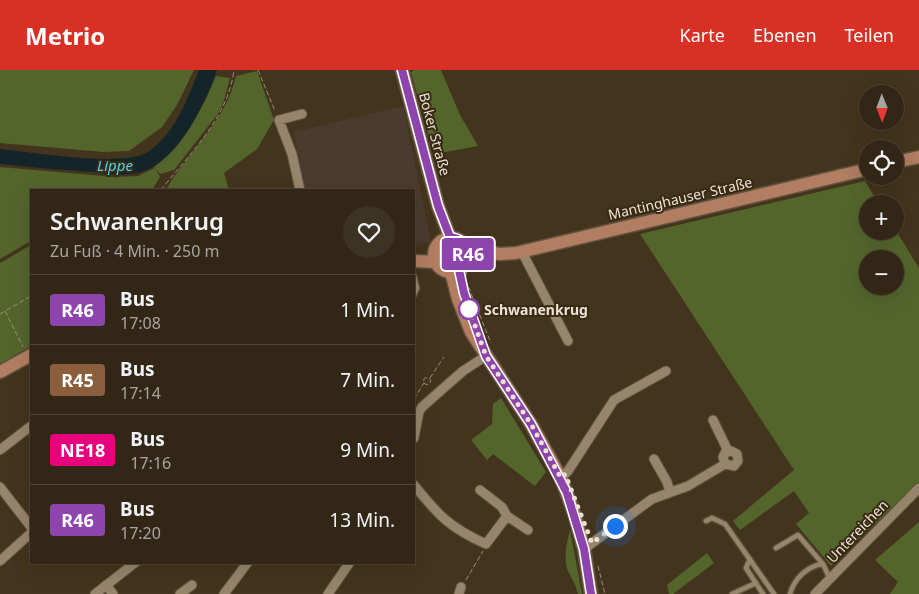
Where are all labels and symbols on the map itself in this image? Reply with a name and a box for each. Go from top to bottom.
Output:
north arrow [859,85,904,130]
street label: Boker Straße [415,90,455,178]
water label: Lippe [97,155,133,175]
street label: Mantinghauser Straße [606,172,754,224]
line badge: R46 [439,238,497,270]
marker: Schwanenkrug [458,298,480,320]
place label: Schwanenkrug [484,300,588,319]
street label: Untereichen [822,495,892,567]
your location [603,514,628,539]

